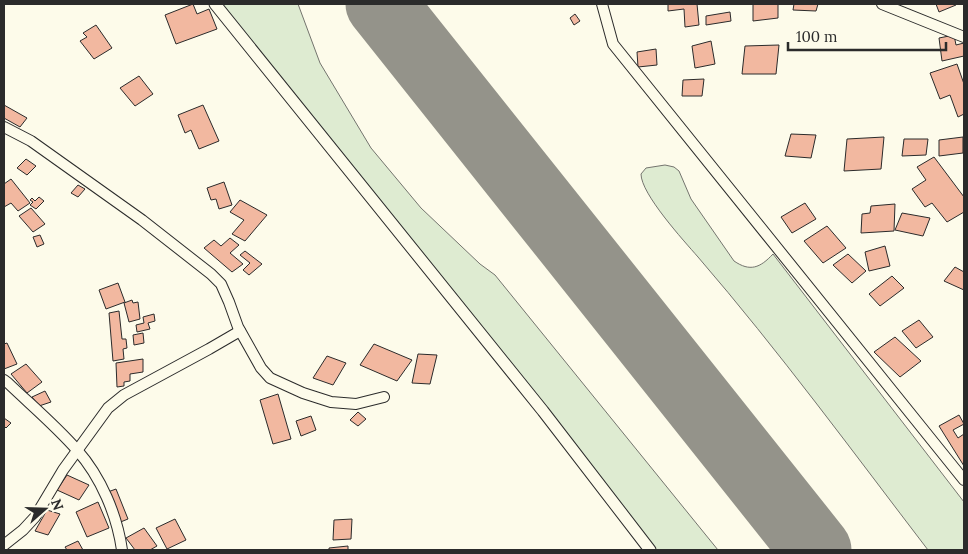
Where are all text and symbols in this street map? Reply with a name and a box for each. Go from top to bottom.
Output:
scale bar [788,20,946,52]
text: 100 m [796,27,837,46]
north arrow [20,484,70,534]
text: N [47,496,68,513]

